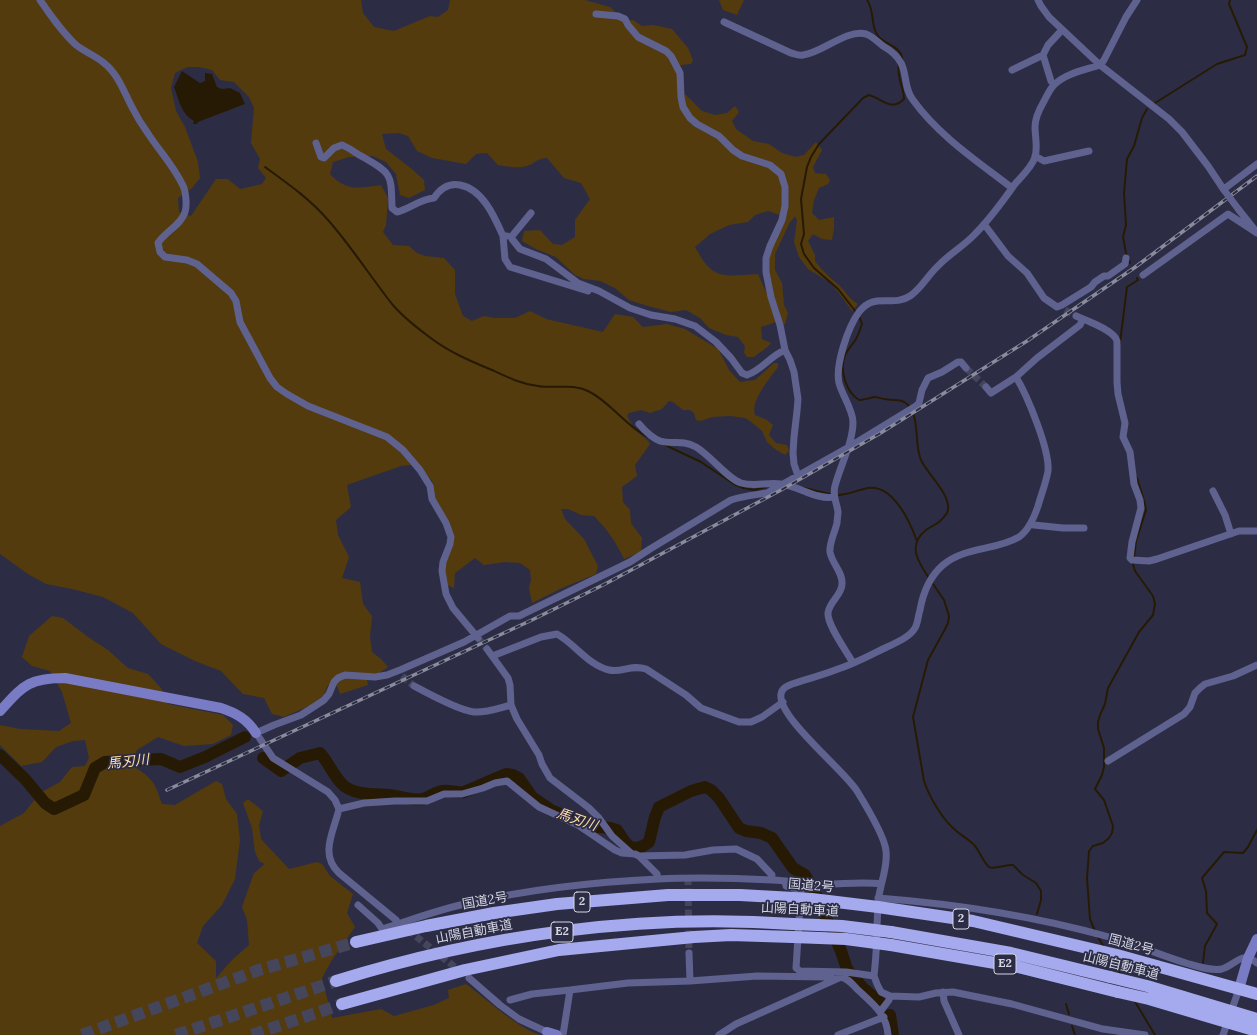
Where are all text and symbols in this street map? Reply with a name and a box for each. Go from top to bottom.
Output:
water label: 馬刃川 [106,751,150,773]
water label: 馬刃川 [554,805,600,835]
street label: 国道2号 [787,876,835,896]
street label: 国道2号 [461,889,509,913]
road number: 2 [574,892,590,912]
street label: 山陽自動車道 [761,900,839,920]
road number: 2 [953,909,969,929]
street label: 山陽自動車道 [434,917,514,947]
road number: E2 [551,922,573,942]
street label: 国道2号 [1107,932,1155,958]
street label: 山陽自動車道 [1081,949,1161,983]
road number: E2 [994,954,1016,974]

